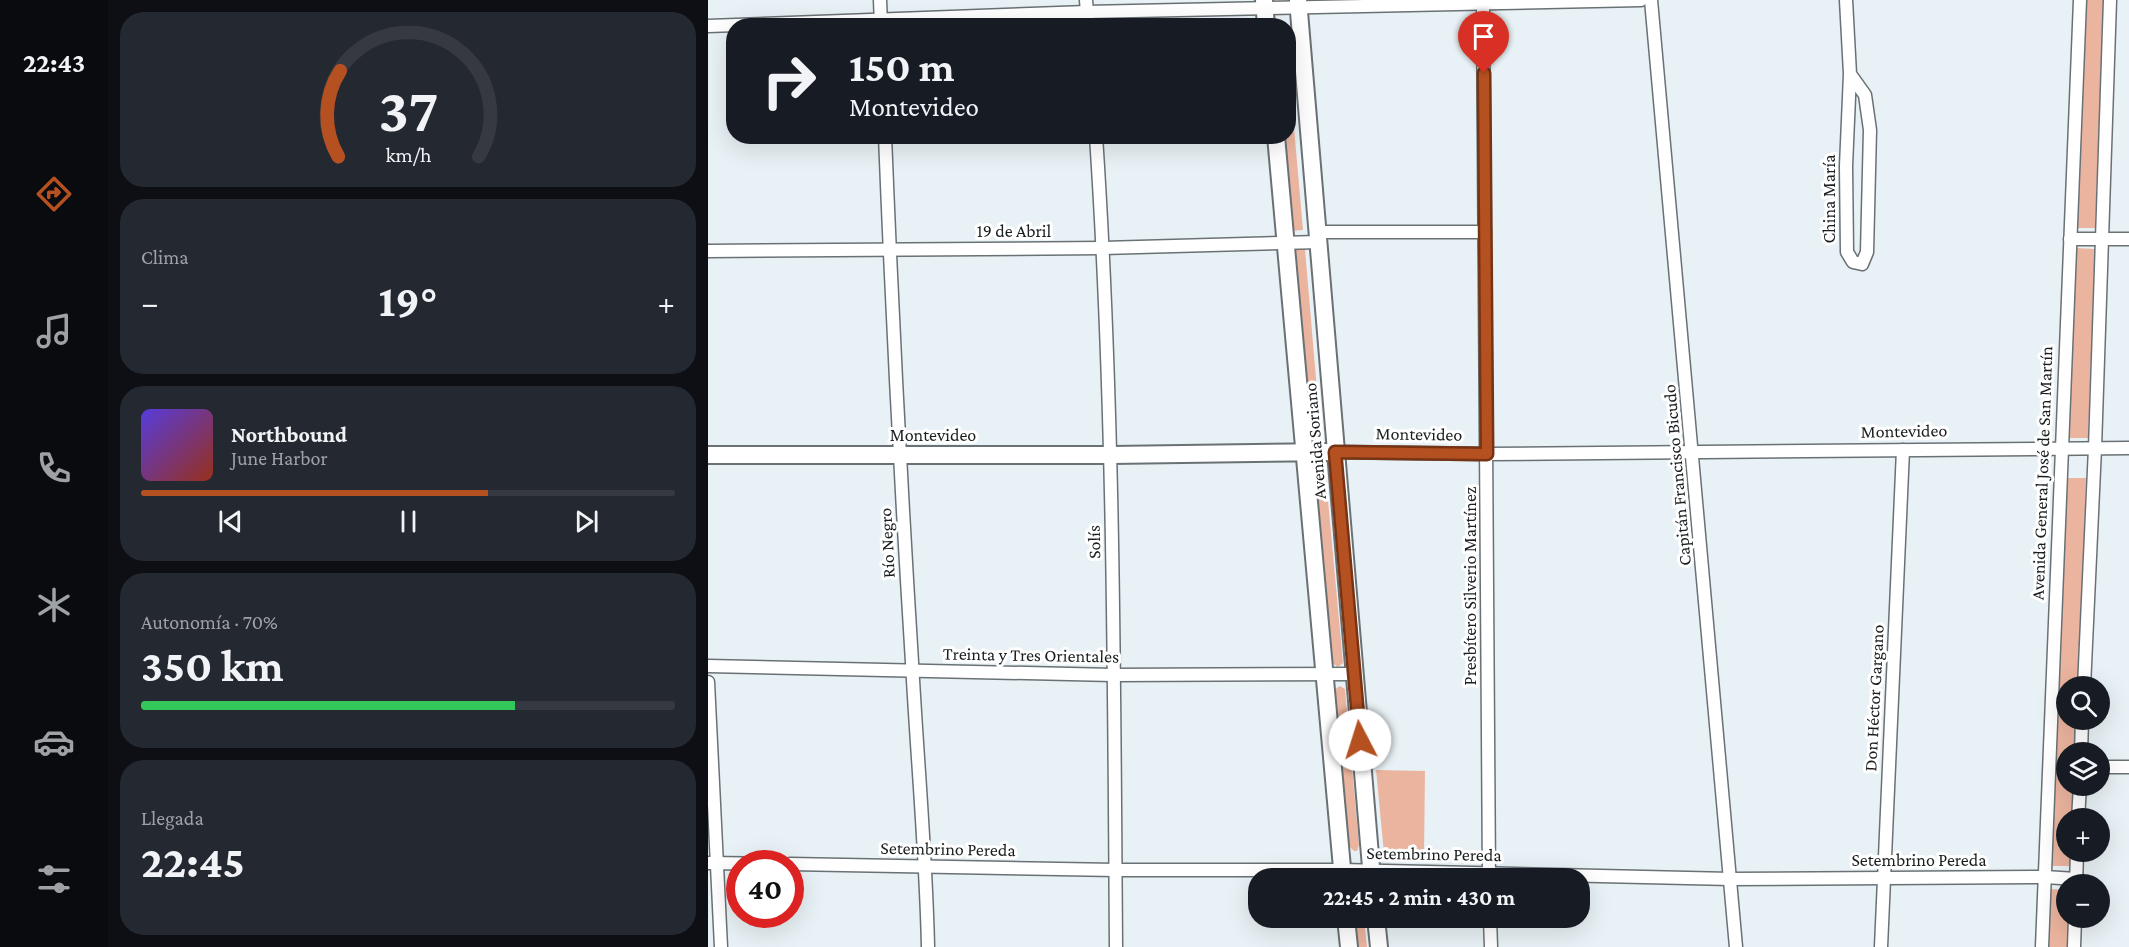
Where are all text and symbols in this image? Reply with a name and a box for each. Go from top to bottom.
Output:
pin [1458,11,1509,73]
icon: arrive [1467,20,1500,53]
icon: right [750,42,828,120]
text: 150 m [849,43,954,90]
text: 22:43 [23,48,85,78]
text: 37 [378,75,438,144]
text: Montevideo [849,92,979,122]
text: km/h [385,143,432,167]
street label: China María [1819,154,1839,244]
icon: directions [33,173,75,215]
street label: 19 de Abril [977,221,1052,241]
text: Clima [141,246,189,268]
text: 19° [379,276,437,326]
text: − [141,284,158,321]
text: + [658,284,675,321]
icon: music [33,310,75,352]
street label: Avenida General José de San Martín [2028,345,2056,600]
street label: Avenida Soriano [1300,382,1330,500]
street label: Capitán Francisco Bicudo [1659,383,1695,567]
street label: Montevideo [1861,420,1948,442]
text: Northbound [231,422,347,447]
street label: Montevideo [1376,423,1463,445]
street label: Montevideo [890,425,976,445]
icon: phone [33,447,75,489]
text: June Harbor [231,447,328,469]
street label: Presbítero Silverio Martínez [1460,486,1480,685]
icon: previous [214,505,247,538]
icon: pause [392,505,425,538]
icon: next [570,505,603,538]
street label: Río Negro [875,507,899,579]
street label: Solís [1084,525,1104,559]
icon: climate [33,584,75,626]
text: Autonomía · 70% [141,611,278,633]
street label: Don Héctor Gargano [1860,624,1888,772]
text: 350 km [141,641,284,691]
street label: Treinta y Tres Orientales [943,643,1119,667]
map controls [2056,676,2110,928]
button: search [2056,676,2110,730]
position arrow [1328,708,1392,772]
icon: car [33,721,75,763]
button: layers [2056,742,2110,796]
text: Llegada [141,807,204,829]
button: + [2056,808,2110,862]
text: 22:45 [141,837,245,887]
street label: Setembrino Pereda [880,838,1016,860]
street label: Setembrino Pereda [1366,843,1502,865]
speed limit sign: 40 [726,850,804,928]
street label: Setembrino Pereda [1851,850,1987,870]
icon: filters [33,858,75,900]
button: − [2056,874,2110,928]
text: 22:45 · 2 min · 430 m [1323,885,1515,910]

